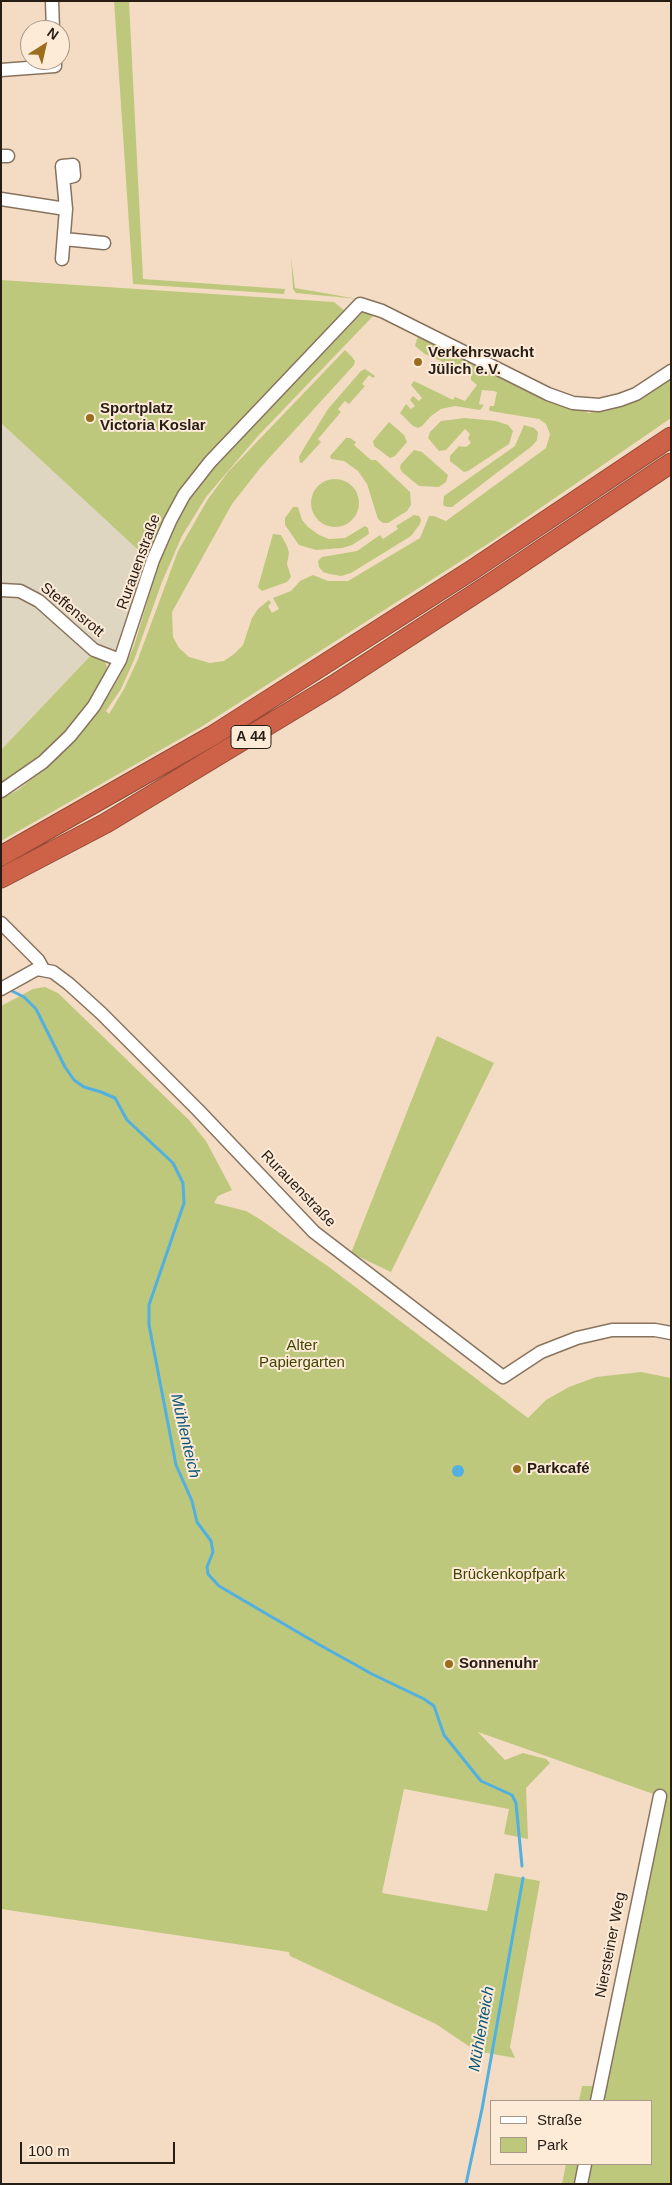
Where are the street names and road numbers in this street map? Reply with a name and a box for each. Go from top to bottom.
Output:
street label: Rurauenstraße [113,512,165,612]
street label: Steffensrott [37,579,107,641]
road number: A 44 [231,726,271,749]
street label: Rurauenstraße [257,1147,339,1231]
street label: Niersteiner Weg [592,1891,630,1999]

